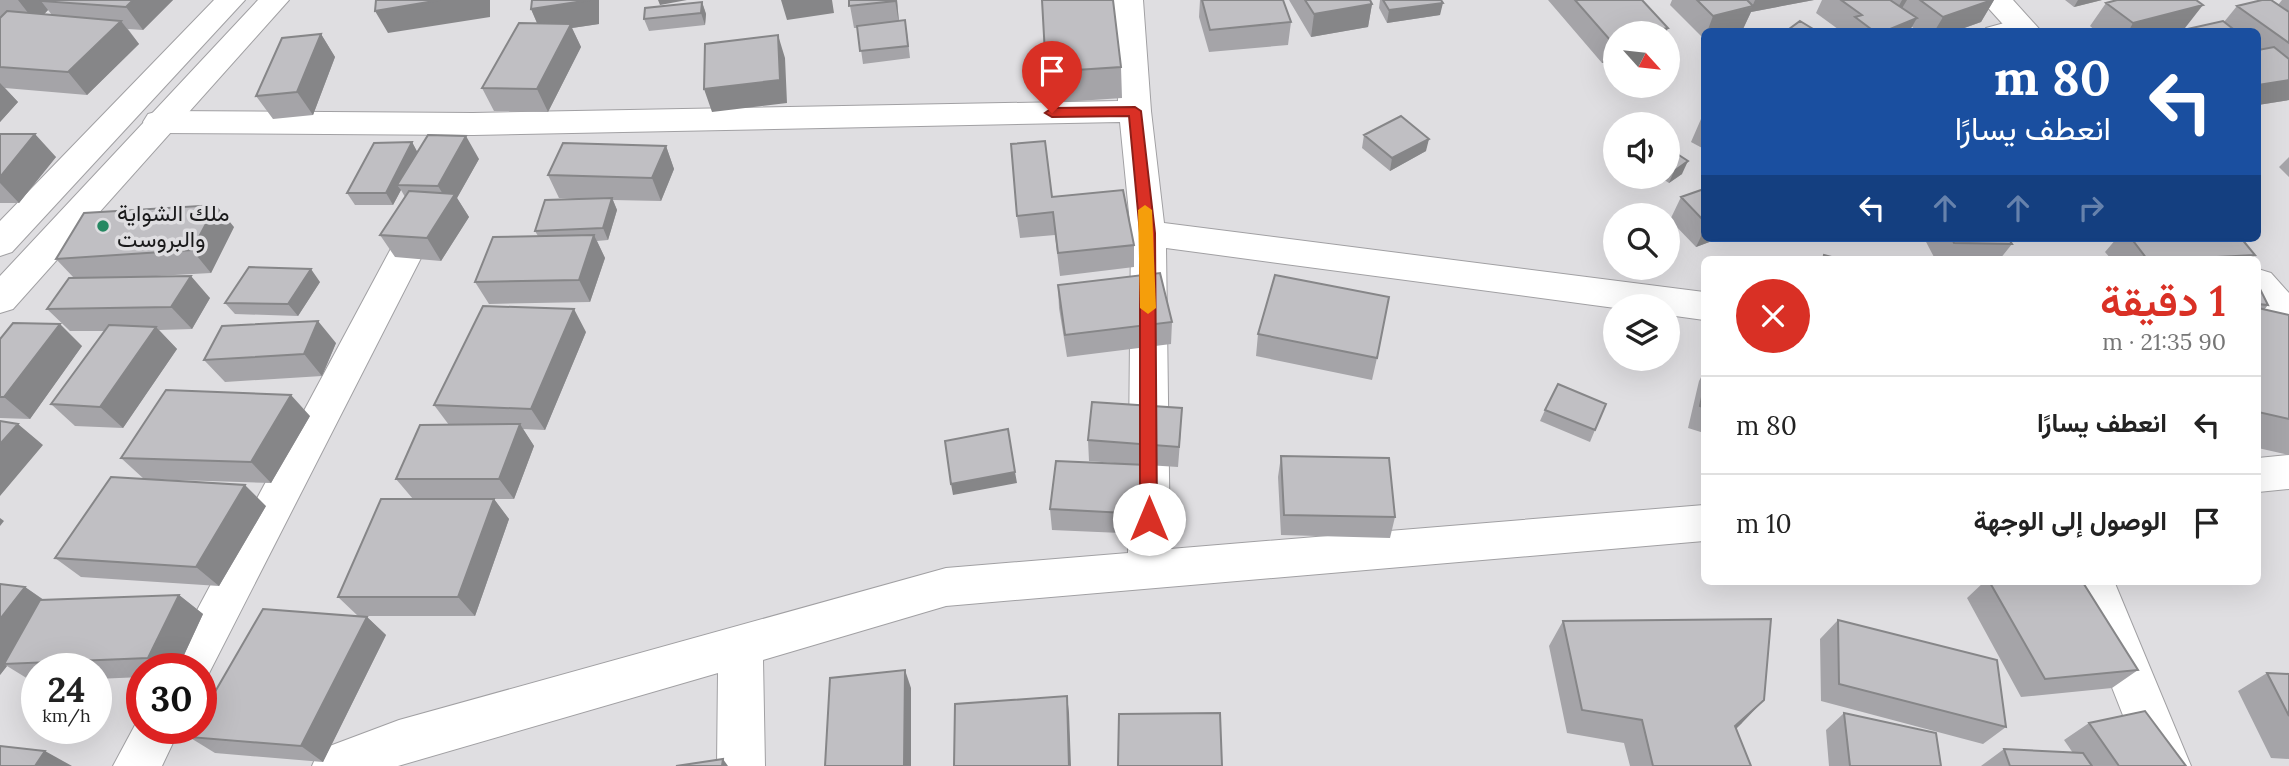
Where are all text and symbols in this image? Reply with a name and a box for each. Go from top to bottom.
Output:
north arrow [1603,21,1680,98]
map controls [1603,21,1680,371]
pin [1022,41,1082,113]
text: 80 m [1994,46,2111,108]
icon: arrive [1033,52,1071,90]
icon: left [2135,56,2226,147]
text: انعطف يسارًا [1955,108,2111,149]
button: sound [1603,112,1680,189]
icon: left [1853,189,1891,227]
icon: ahead [1926,189,1964,227]
icon: ahead [1999,189,2037,227]
icon: right [2072,189,2110,227]
place label: ملك الشواية والبروست [117,198,230,254]
button: search [1603,203,1680,280]
marker: ملك الشواية والبروست [95,218,111,234]
text: 1 دقيقة [2100,274,2226,328]
button: close [1736,279,1810,353]
button: layers [1603,294,1680,371]
text: 90 m · 21:35 [2102,327,2226,356]
text: انعطف يسارًا [2037,406,2167,439]
icon: left [2188,406,2226,444]
text: 80 m [1736,409,1797,442]
position arrow [1112,482,1186,556]
text: الوصول إلى الوجهة [1974,504,2167,537]
icon: arrive [2188,504,2226,542]
text: 10 m [1736,507,1792,540]
speed limit sign: 30 [126,653,217,744]
text: 24 [48,667,85,712]
text: km/h [42,704,91,727]

